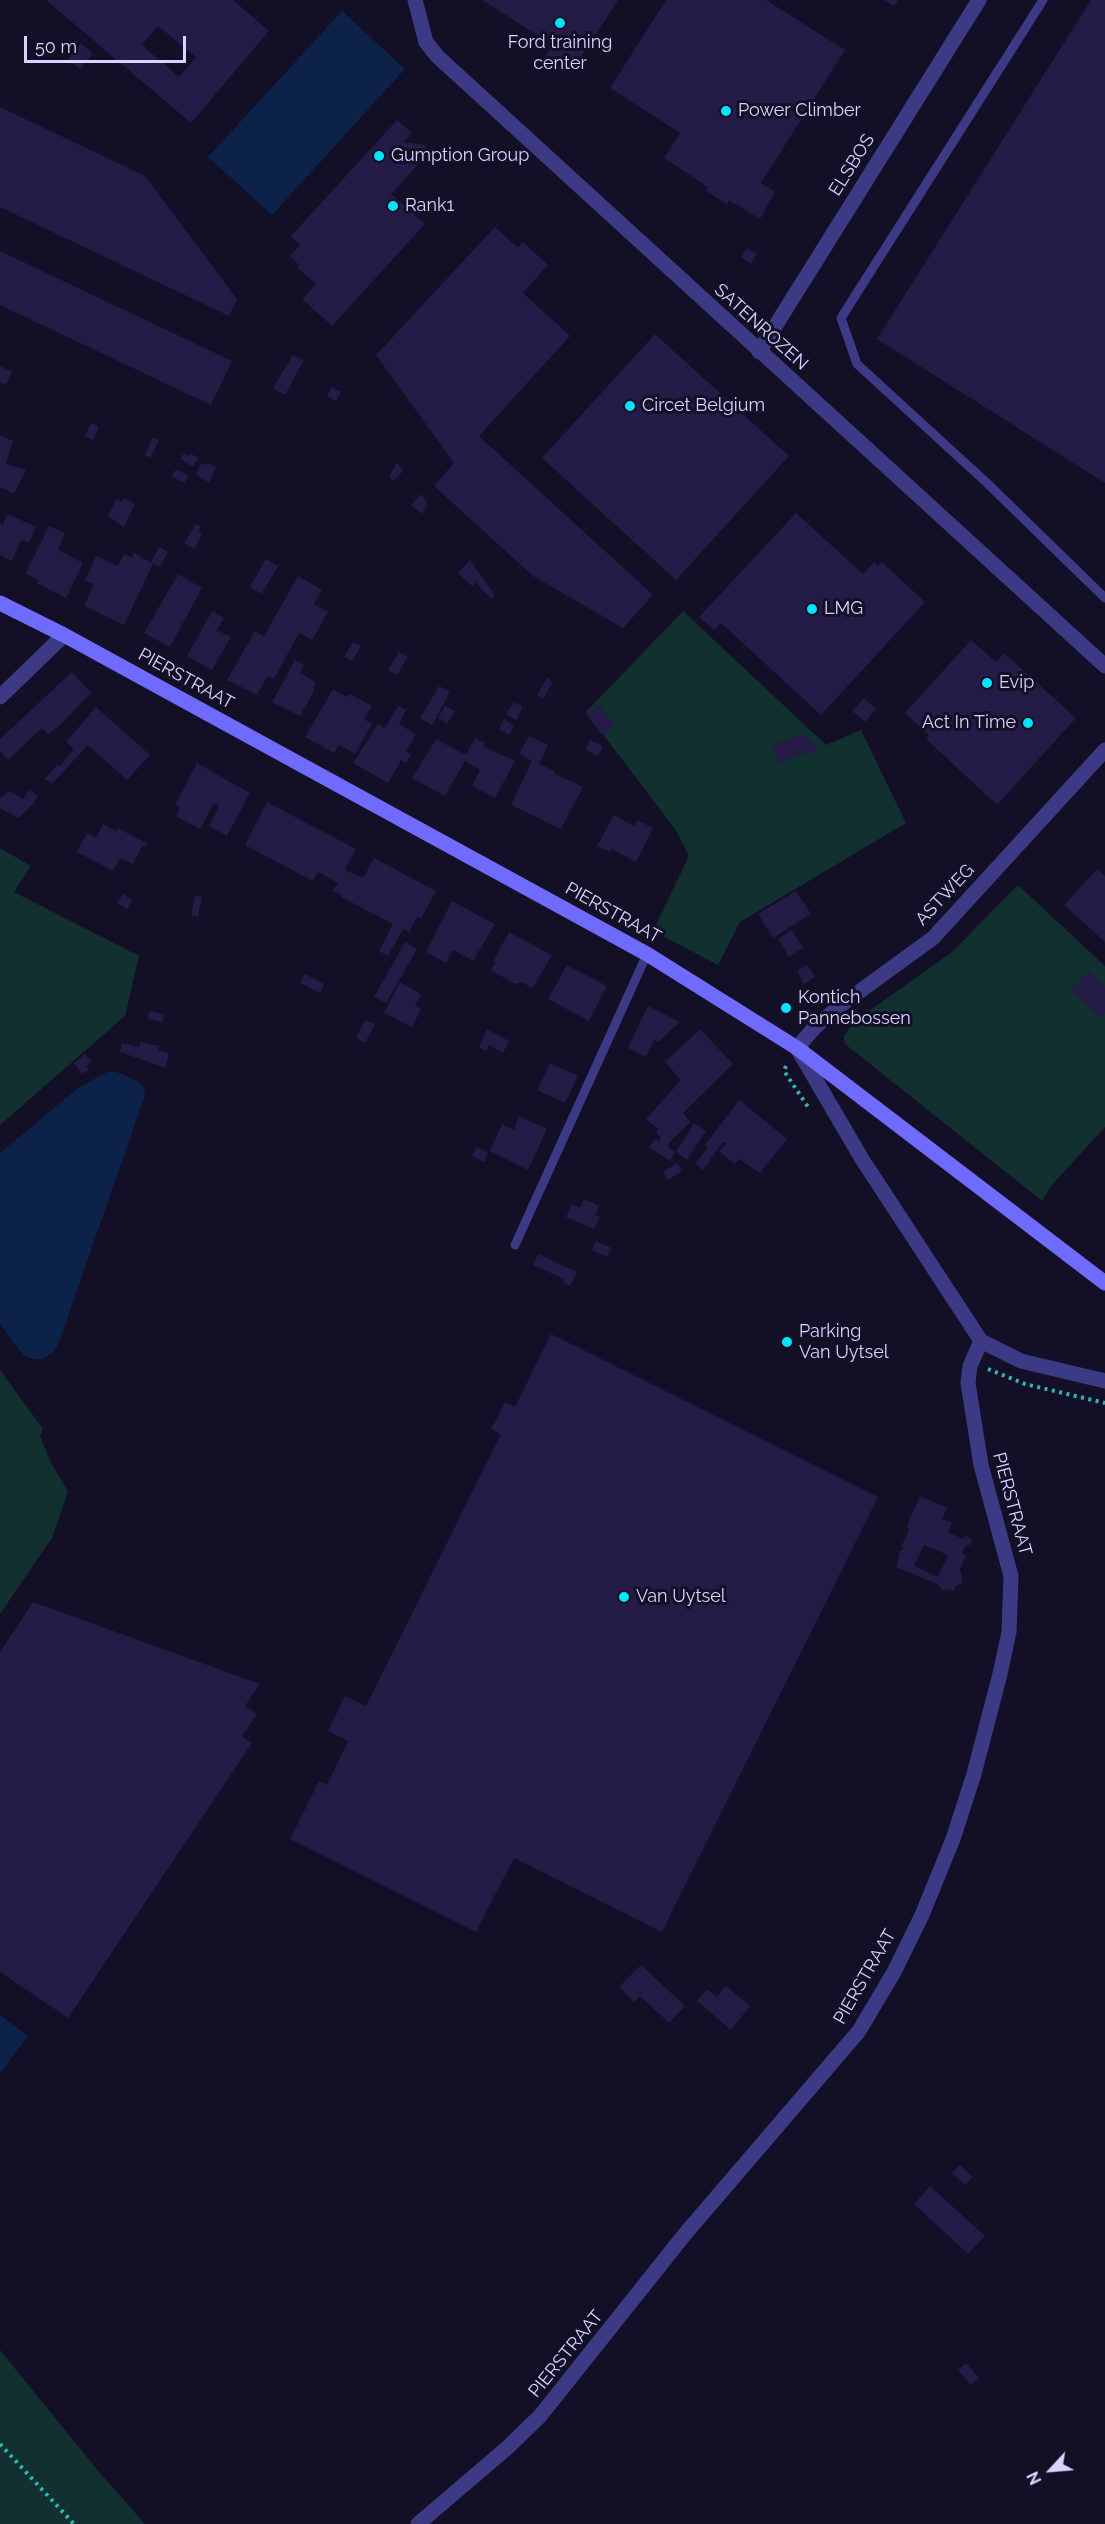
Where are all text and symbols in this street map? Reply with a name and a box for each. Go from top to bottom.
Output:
marker: Ford training center [553,16,567,30]
scale bar [27,24,189,62]
place label: Ford training center [508,32,612,74]
text: 50 m [35,36,77,57]
place label: Power Climber [738,100,861,122]
marker: Power Climber [719,104,733,118]
street label: ELSBOS [825,130,879,200]
place label: Gumption Group [391,145,529,167]
marker: Gumption Group [372,149,386,163]
place label: Rank1 [405,195,454,217]
marker: Rank1 [386,199,400,213]
street label: SATENROZEN [710,279,812,375]
place label: Circet Belgium [642,395,765,417]
marker: Circet Belgium [623,399,637,413]
place label: LMG [824,598,863,620]
marker: LMG [805,602,819,616]
street label: PIERSTRAAT [134,644,238,714]
place label: Evip [999,672,1034,694]
marker: Evip [980,676,994,690]
place label: Act In Time [922,712,1016,734]
marker: Act In Time [1021,716,1035,730]
street label: ASTWEG [911,860,979,930]
street label: PIERSTRAAT [561,878,665,948]
place label: Kontich Pannebossen [798,987,911,1030]
marker: Kontich Pannebossen [779,1001,793,1015]
place label: Parking Van Uytsel [799,1321,889,1364]
marker: Parking Van Uytsel [780,1335,794,1349]
street label: PIERSTRAAT [988,1450,1036,1558]
place label: Van Uytsel [636,1586,726,1608]
marker: Van Uytsel [617,1590,631,1604]
street label: PIERSTRAAT [829,1926,901,2028]
street label: PIERSTRAAT [524,2306,608,2402]
north arrow [1021,2440,1081,2500]
text: N [1023,2468,1046,2488]

